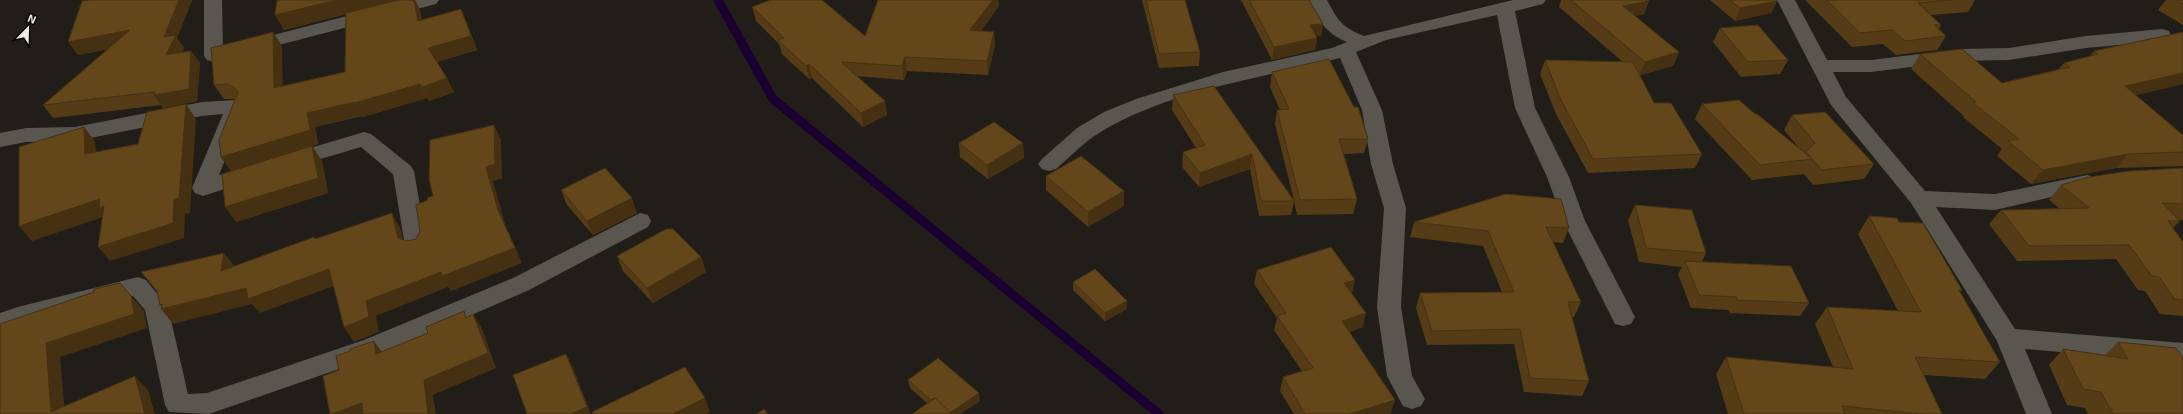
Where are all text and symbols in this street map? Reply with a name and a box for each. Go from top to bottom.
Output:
north arrow [8,8,48,48]
text: N [26,11,38,26]

